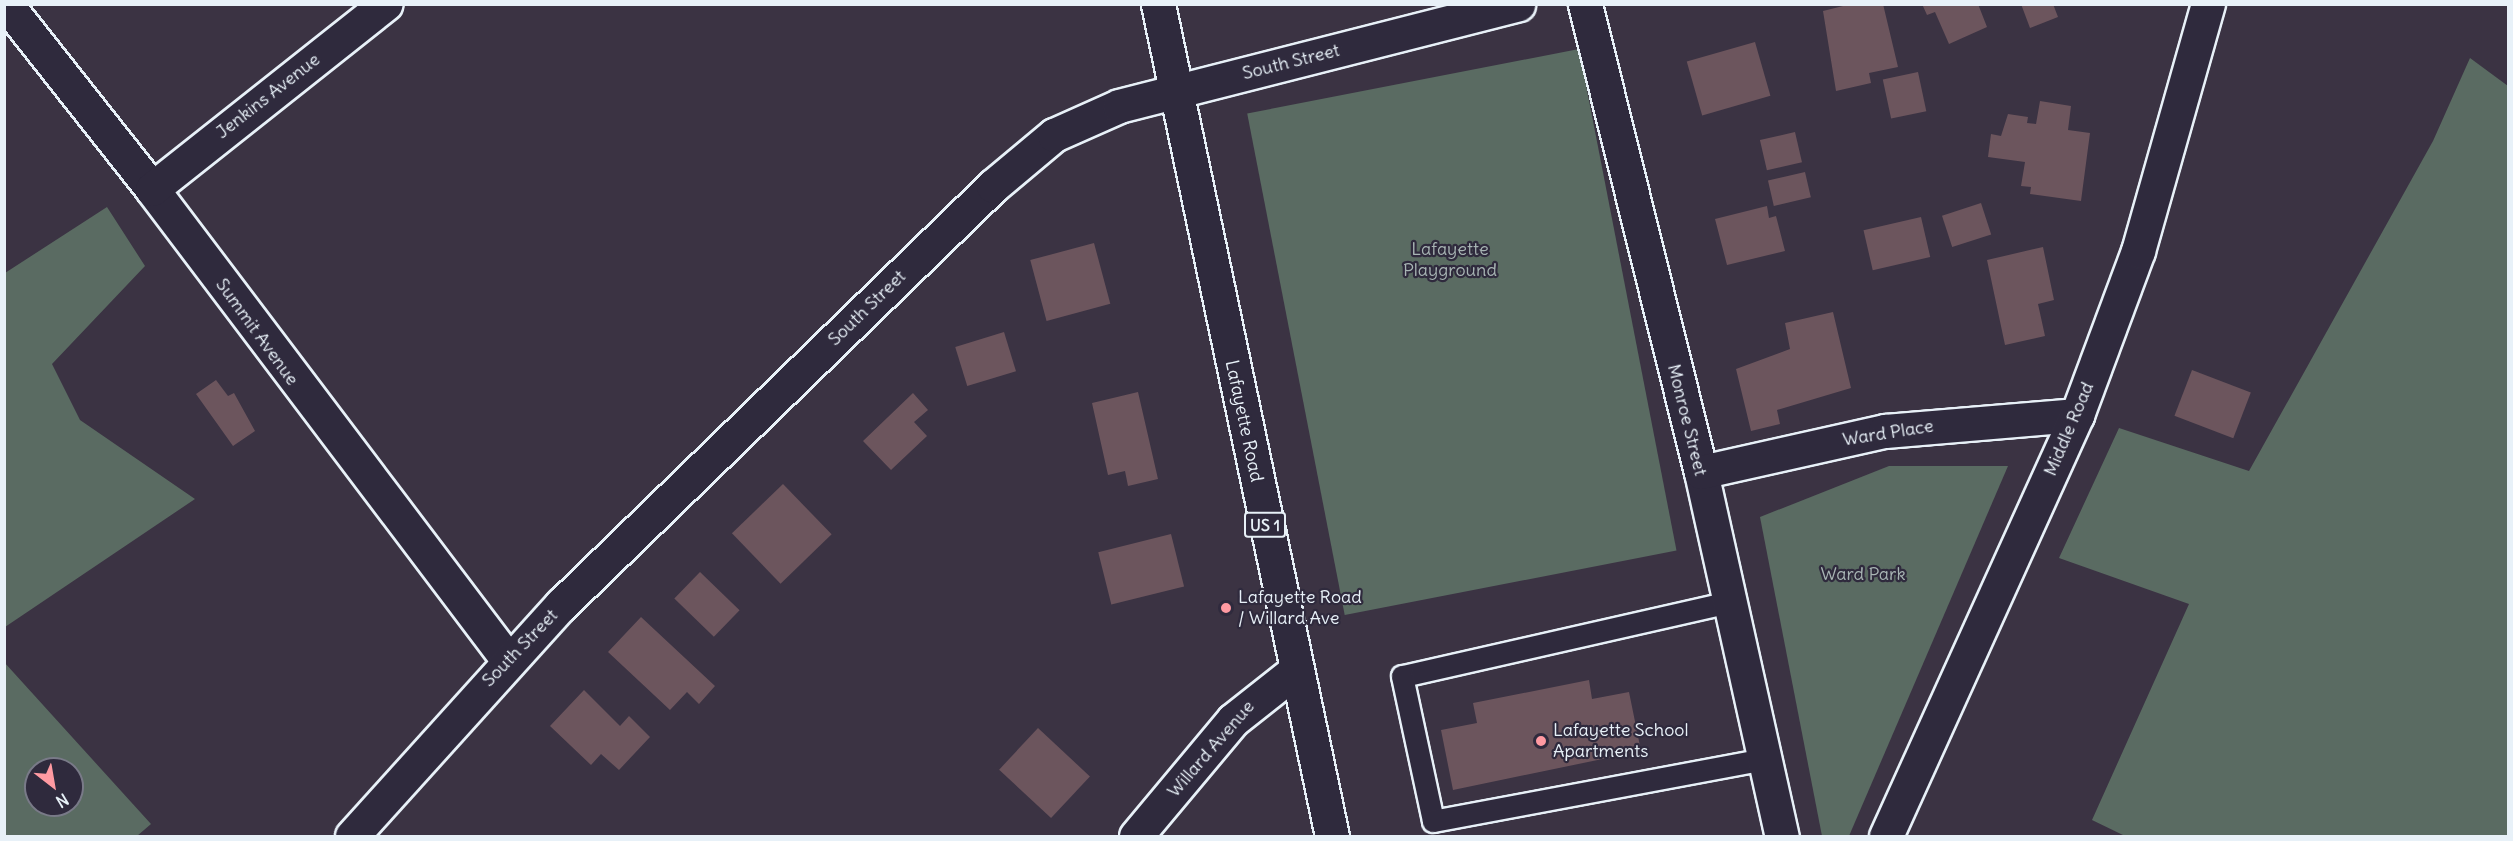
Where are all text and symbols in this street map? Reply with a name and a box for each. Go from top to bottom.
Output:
street label: South Street [1240,39,1342,85]
street label: Jenkins Avenue [212,49,324,143]
park label: Lafayette Playground [1403,239,1497,282]
street label: South Street [824,266,910,350]
street label: Summit Avenue [211,274,303,390]
street label: Lafayette Road [1221,358,1267,484]
street label: Monroe Street [1663,362,1711,478]
street label: Middle Road [2040,379,2098,479]
street label: Ward Place [1841,415,1935,451]
road number: US 1 [1244,512,1286,538]
park label: Ward Park [1820,563,1906,585]
place label: Lafayette Road / Willard Ave [1238,587,1362,630]
marker: Lafayette Road / Willard Ave [1219,601,1233,615]
street label: South Street [478,605,562,691]
street label: Willard Avenue [1163,696,1259,802]
place label: Lafayette School Apartments [1553,720,1688,762]
marker: Lafayette School Apartments [1534,734,1548,748]
north arrow [24,757,84,817]
text: N [52,789,72,812]

